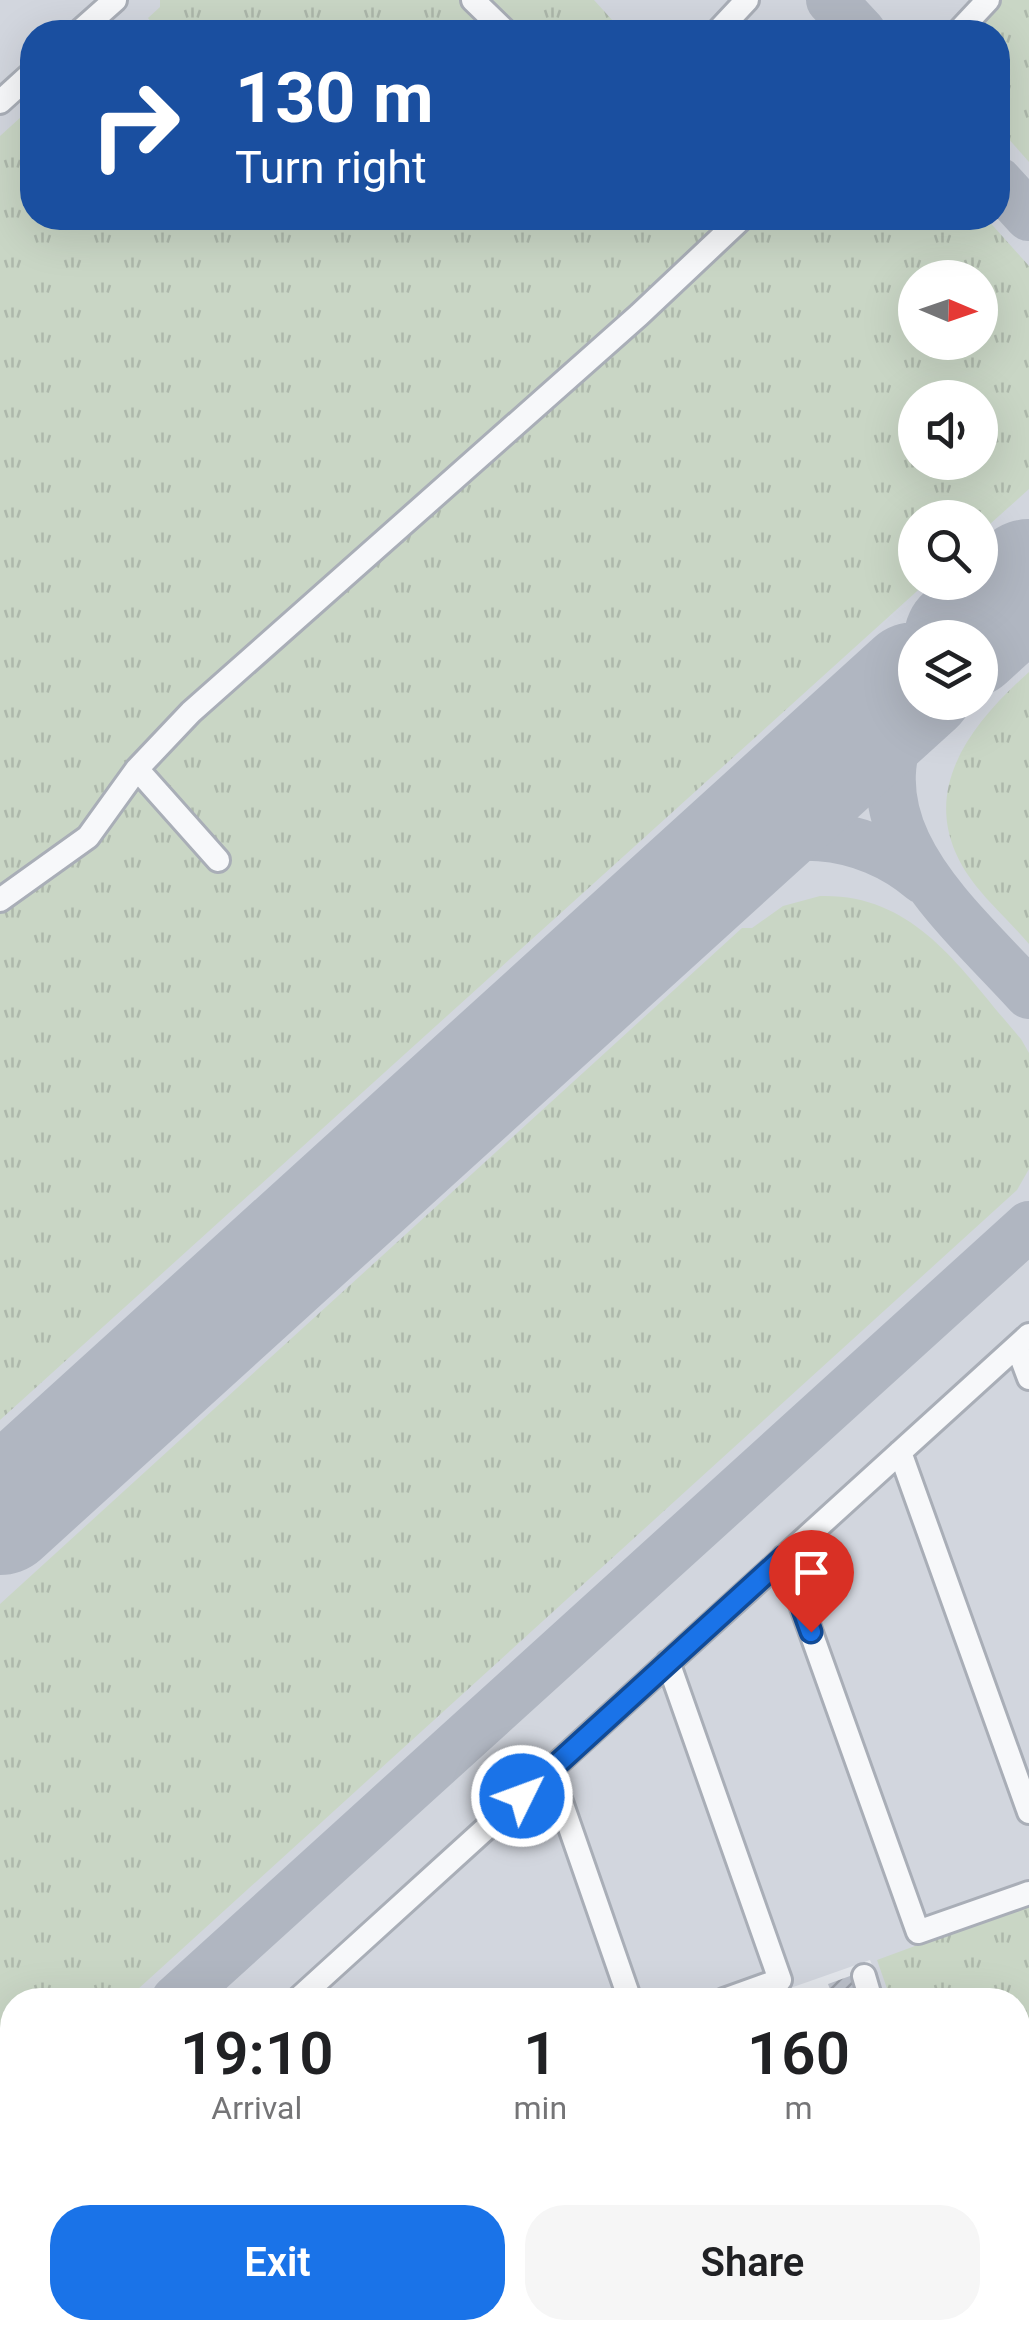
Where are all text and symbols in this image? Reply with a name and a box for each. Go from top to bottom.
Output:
text: 130 m [235,57,434,139]
icon: right [70,60,200,190]
text: Turn right [235,141,427,194]
north arrow [898,260,998,360]
map controls [898,260,998,720]
button: sound [898,380,998,480]
button: search [898,500,998,600]
button: layers [898,620,998,720]
pin [769,1530,854,1633]
icon: arrive [784,1545,839,1600]
position arrow [470,1744,574,1848]
text: 19:10 [180,2018,334,2089]
text: 1 [523,2018,557,2089]
text: 160 [747,2018,850,2089]
text: Arrival [211,2089,302,2127]
text: min [514,2089,567,2127]
text: m [784,2089,813,2127]
button: Exit [50,2205,505,2320]
button: Share [525,2205,980,2320]

